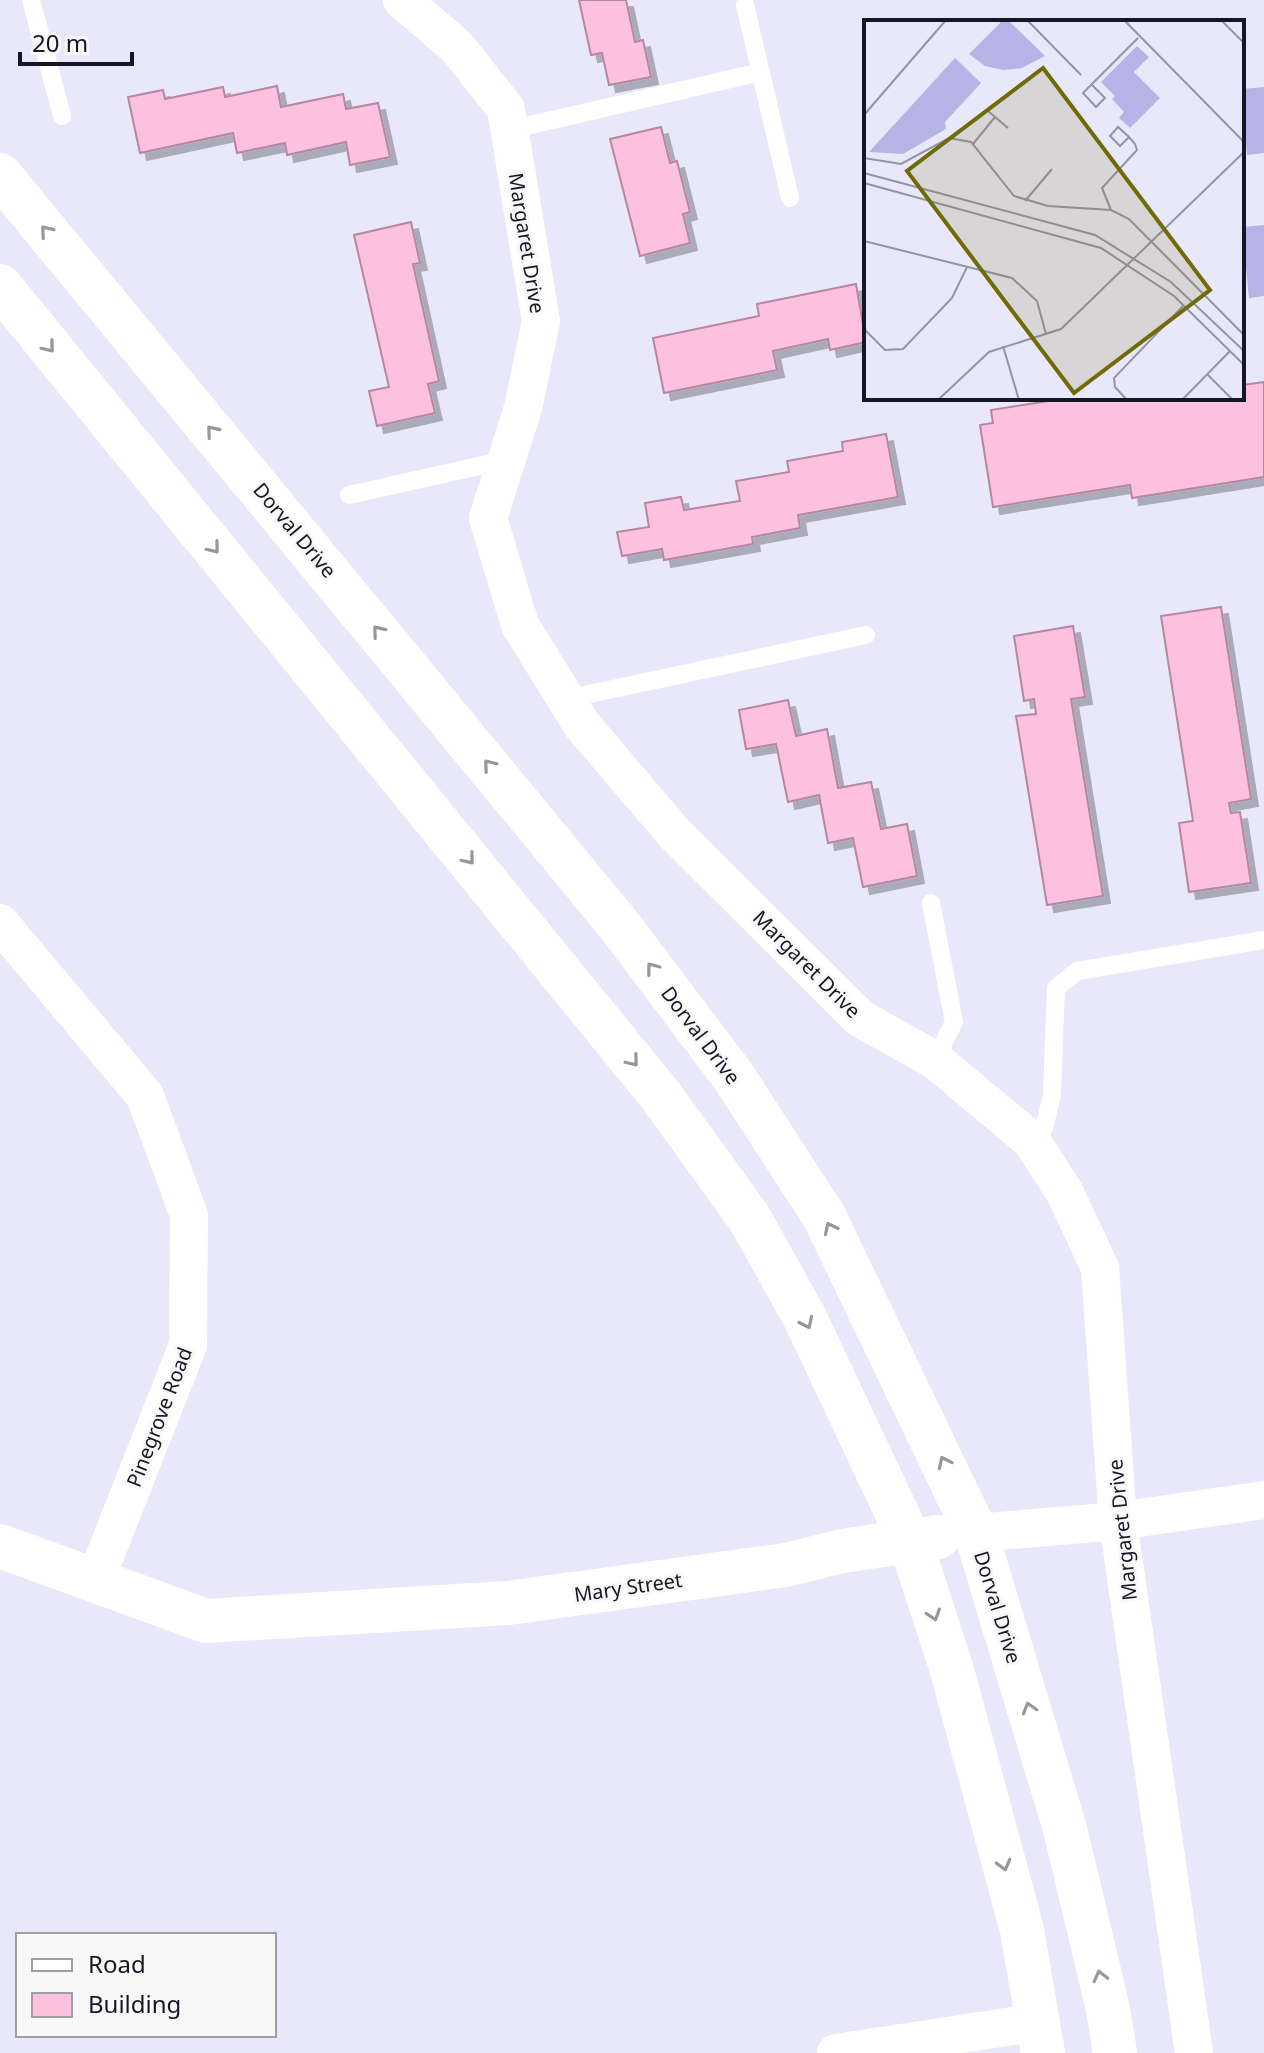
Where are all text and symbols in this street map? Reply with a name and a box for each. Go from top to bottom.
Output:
scale bar [20,16,132,66]
inset map [864,20,1244,400]
text: 20 m [32,26,88,59]
street label: Margaret Drive [503,171,551,315]
one-way arrow [41,226,56,240]
one-way arrow [40,337,54,352]
one-way arrow [208,425,222,440]
street label: Dorval Drive [247,477,343,583]
one-way arrow [204,538,219,553]
one-way arrow [374,625,388,640]
one-way arrow [484,760,499,774]
one-way arrow [459,850,473,865]
street label: Margaret Drive [747,904,867,1024]
one-way arrow [647,962,661,977]
street label: Dorval Drive [655,980,747,1090]
one-way arrow [623,1052,637,1067]
one-way arrow [825,1222,840,1237]
one-way arrow [798,1315,813,1330]
street label: Pinegrove Road [120,1343,198,1491]
one-way arrow [938,1456,954,1470]
street label: Margaret Drive [1101,1458,1143,1602]
street label: Dorval Drive [968,1548,1028,1666]
street label: Mary Street [572,1566,684,1608]
one-way arrow [925,1607,941,1621]
one-way arrow [1022,1701,1038,1715]
one-way arrow [995,1857,1012,1871]
legend [16,1933,276,2037]
text: Road [88,1947,146,1980]
one-way arrow [1093,1970,1110,1984]
text: Building [88,1987,181,2020]

